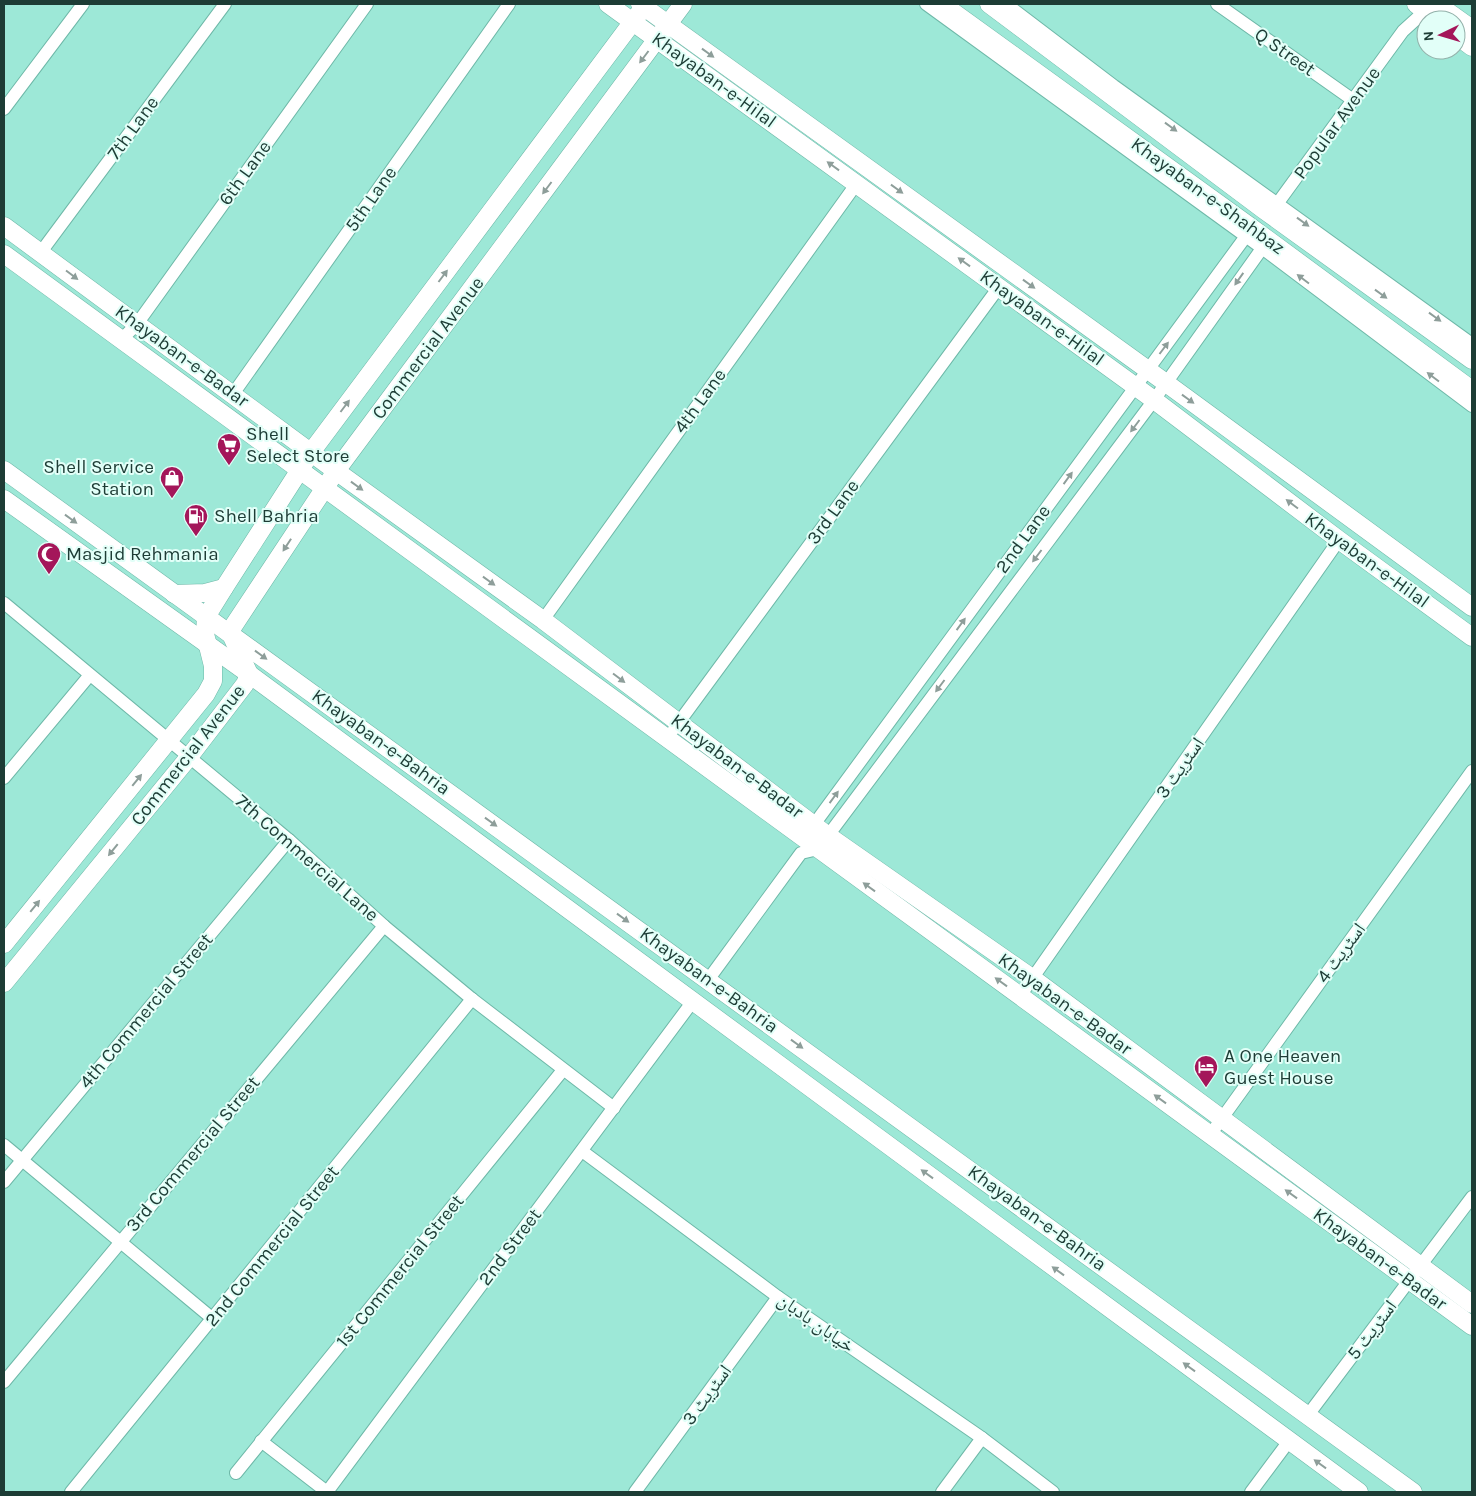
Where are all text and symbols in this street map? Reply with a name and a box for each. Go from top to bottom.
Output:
north arrow [1416,10,1466,60]
street label: Q Street [1250,23,1320,81]
street label: Khayaban-e-Hilal [648,27,780,133]
text: N [1420,30,1437,42]
one-way arrow [701,48,715,58]
one-way arrow [639,50,649,64]
street label: Popular Avenue [1289,63,1385,183]
street label: 7th Lane [103,92,163,164]
one-way arrow [1164,122,1178,132]
street label: Khayaban-e-Shahbaz [1127,133,1289,259]
street label: 6th Lane [214,136,276,210]
one-way arrow [826,161,840,171]
street label: 5th Lane [341,162,401,236]
one-way arrow [542,181,552,195]
one-way arrow [890,184,904,194]
one-way arrow [1296,217,1309,227]
one-way arrow [957,257,971,267]
street label: Khayaban-e-Hilal [976,265,1108,371]
one-way arrow [65,270,78,280]
one-way arrow [437,270,448,283]
street label: Commercial Avenue [367,272,489,424]
one-way arrow [1234,272,1245,285]
one-way arrow [1297,274,1310,285]
one-way arrow [1022,278,1035,288]
one-way arrow [1374,289,1388,299]
street label: Khayaban-e-Badar [111,300,253,412]
one-way arrow [1428,312,1441,322]
one-way arrow [1159,341,1169,354]
street label: 4th Lane [669,364,731,438]
one-way arrow [1426,372,1440,382]
one-way arrow [1182,394,1195,404]
one-way arrow [340,400,351,413]
one-way arrow [1130,419,1140,433]
place label: Shell Select Store [246,423,349,467]
supermarket icon: Shell Select Store [216,432,242,466]
place label: Shell Service Station [43,456,154,500]
shop icon: Shell Service Station [159,465,185,499]
one-way arrow [1062,472,1073,485]
street label: 3rd Lane [802,475,864,549]
one-way arrow [350,481,364,491]
one-way arrow [1285,499,1299,509]
street label: 2nd Lane [991,501,1055,577]
fuel station icon: Shell Bahria [183,503,209,537]
place label: Shell Bahria [214,505,319,527]
street label: Khayaban-e-Hilal [1301,507,1433,613]
one-way arrow [65,514,78,524]
one-way arrow [282,539,292,552]
mosque icon: Masjid Rehmania [36,541,62,575]
place label: Masjid Rehmania [66,543,219,565]
one-way arrow [1032,549,1042,563]
one-way arrow [482,576,496,586]
one-way arrow [956,617,966,630]
one-way arrow [254,649,267,660]
one-way arrow [613,672,626,683]
one-way arrow [934,679,945,692]
street label: Commercial Avenue [126,680,250,830]
street label: Khayaban-e-Bahria [308,684,454,800]
street label: Khayaban-e-Badar [667,709,808,823]
street label: اسٹریٹ 3 [1151,733,1209,803]
one-way arrow [132,774,143,787]
street label: 7th Commercial Lane [231,790,383,926]
one-way arrow [829,790,839,804]
one-way arrow [484,817,498,827]
one-way arrow [108,843,119,856]
one-way arrow [863,881,876,892]
one-way arrow [29,900,40,913]
one-way arrow [616,912,629,923]
street label: اسٹریٹ 4 [1312,919,1370,987]
street label: Khayaban-e-Bahria [636,922,782,1038]
street label: 4th Commercial Street [75,929,217,1093]
street label: Khayaban-e-Badar [994,948,1136,1060]
one-way arrow [994,977,1008,987]
one-way arrow [790,1039,804,1049]
place label: A One Heaven Guest House [1224,1045,1341,1089]
hotel icon: A One Heaven Guest House [1193,1054,1219,1088]
street label: 3rd Commercial Street [122,1072,264,1236]
one-way arrow [1154,1093,1167,1104]
street label: Khayaban-e-Bahria [964,1160,1110,1276]
street label: 2nd Commercial Street [200,1161,344,1331]
one-way arrow [920,1169,934,1179]
street label: 1st Commercial Street [332,1190,468,1352]
one-way arrow [1285,1190,1298,1200]
street label: Khayaban-e-Badar [1309,1203,1451,1315]
street label: 2nd Street [474,1204,546,1290]
one-way arrow [1051,1266,1065,1276]
street label: خیابان بادبان [773,1289,859,1357]
street label: اسٹریٹ 5 [1343,1296,1401,1364]
street label: اسٹریٹ 3 [678,1360,736,1430]
one-way arrow [1183,1362,1196,1373]
one-way arrow [1313,1459,1327,1469]

